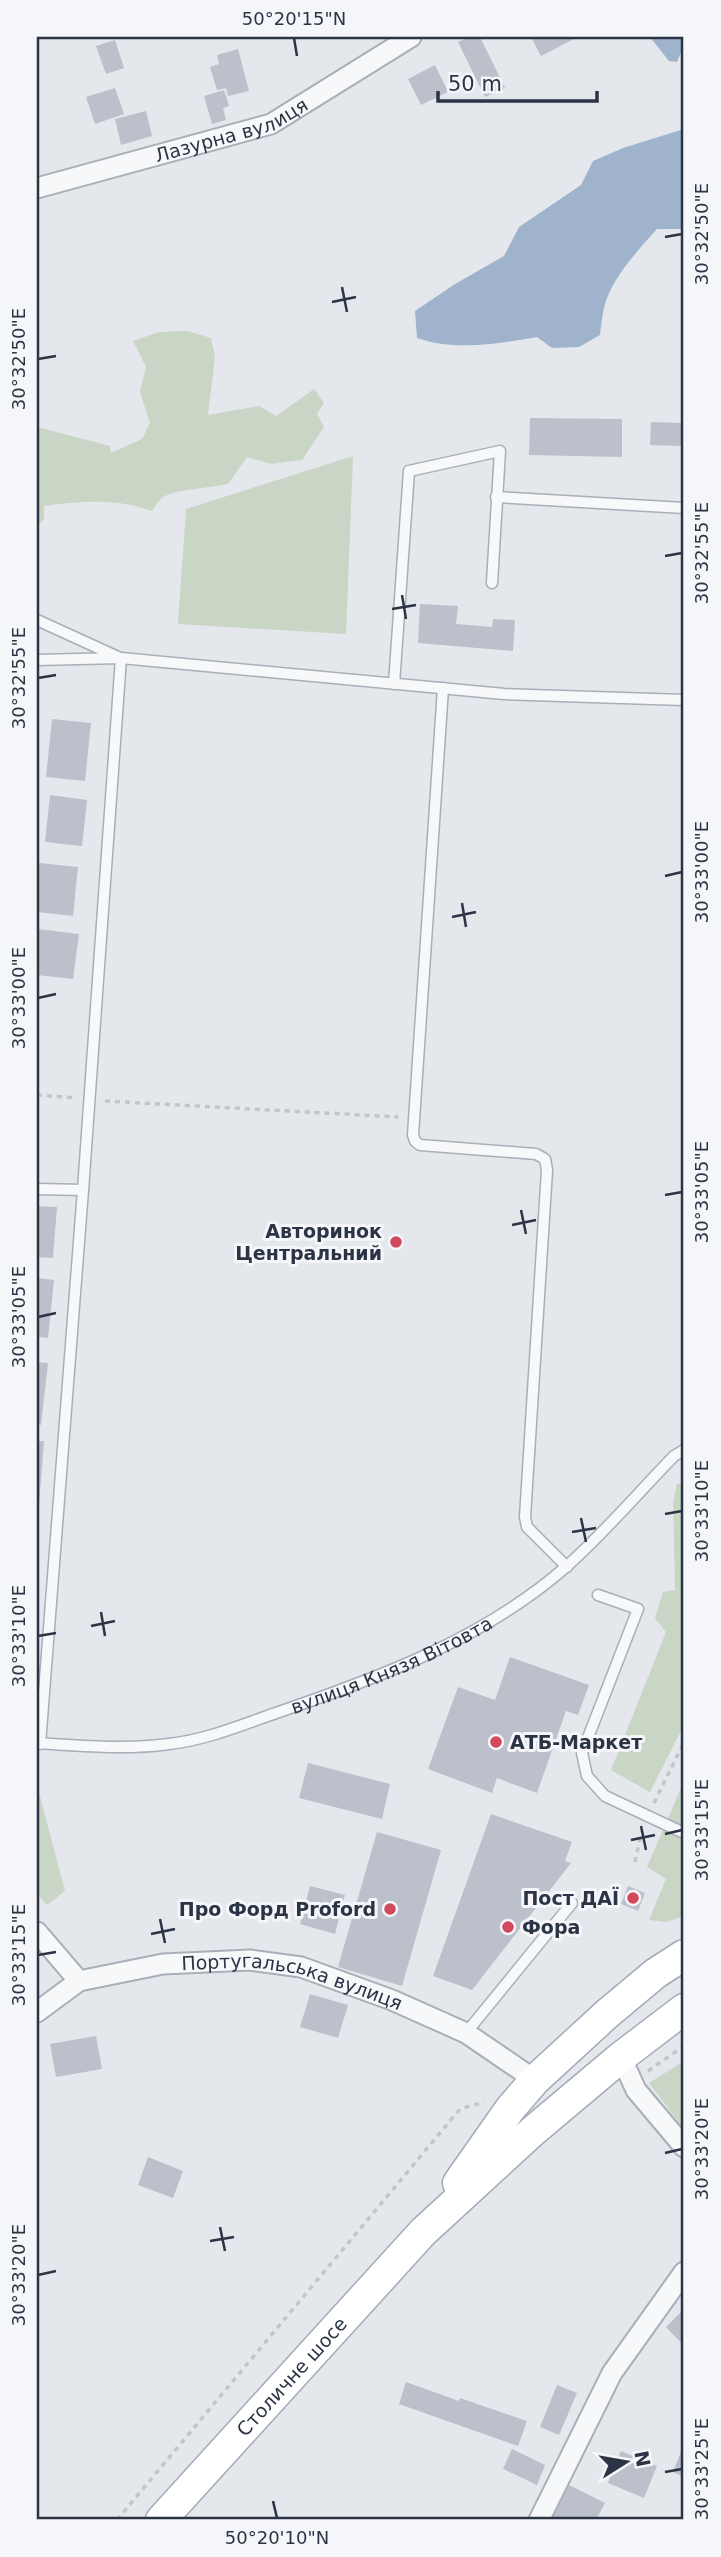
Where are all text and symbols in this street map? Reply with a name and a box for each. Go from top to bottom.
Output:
text: 50°20'15"N [242,8,346,29]
scale bar [438,60,597,104]
text: 50 m [448,72,502,96]
street label: Лазурна вулиця [152,93,311,166]
text: 30°32'50"E [691,183,712,285]
text: 30°32'50"E [8,308,29,410]
text: 30°32'55"E [691,502,712,604]
text: 30°32'55"E [8,627,29,729]
text: 30°33'00"E [691,821,712,923]
text: 30°33'00"E [8,947,29,1049]
text: 30°33'05"E [691,1141,712,1243]
place label: Авторинок Центральний [235,1220,382,1264]
marker: Авторинок Центральний [388,1234,404,1250]
text: 30°33'05"E [8,1266,29,1368]
text: 30°33'10"E [691,1460,712,1562]
text: 30°33'10"E [8,1585,29,1687]
street label: вулиця Князя Вітовта [288,1612,496,1718]
place label: АТБ-Маркет [510,1731,642,1753]
marker: АТБ-Маркет [488,1734,504,1750]
text: 30°33'15"E [691,1779,712,1881]
place label: Пост ДАЇ [522,1886,619,1909]
marker: Пост ДАЇ [625,1890,641,1906]
place label: Про Форд Proford [179,1898,376,1920]
marker: Про Форд Proford [382,1901,398,1917]
text: 30°33'15"E [8,1904,29,2006]
place label: Фора [522,1916,580,1938]
marker: Фора [500,1919,516,1935]
street label: Португальська вулиця [181,1949,406,2014]
text: 30°33'20"E [691,2098,712,2200]
text: 30°33'20"E [8,2224,29,2326]
street label: Столичне шосе [232,2312,351,2441]
text: 30°33'25"E [691,2418,712,2520]
north arrow [592,2428,662,2498]
text: N [630,2449,655,2469]
text: 50°20'10"N [225,2527,329,2548]

